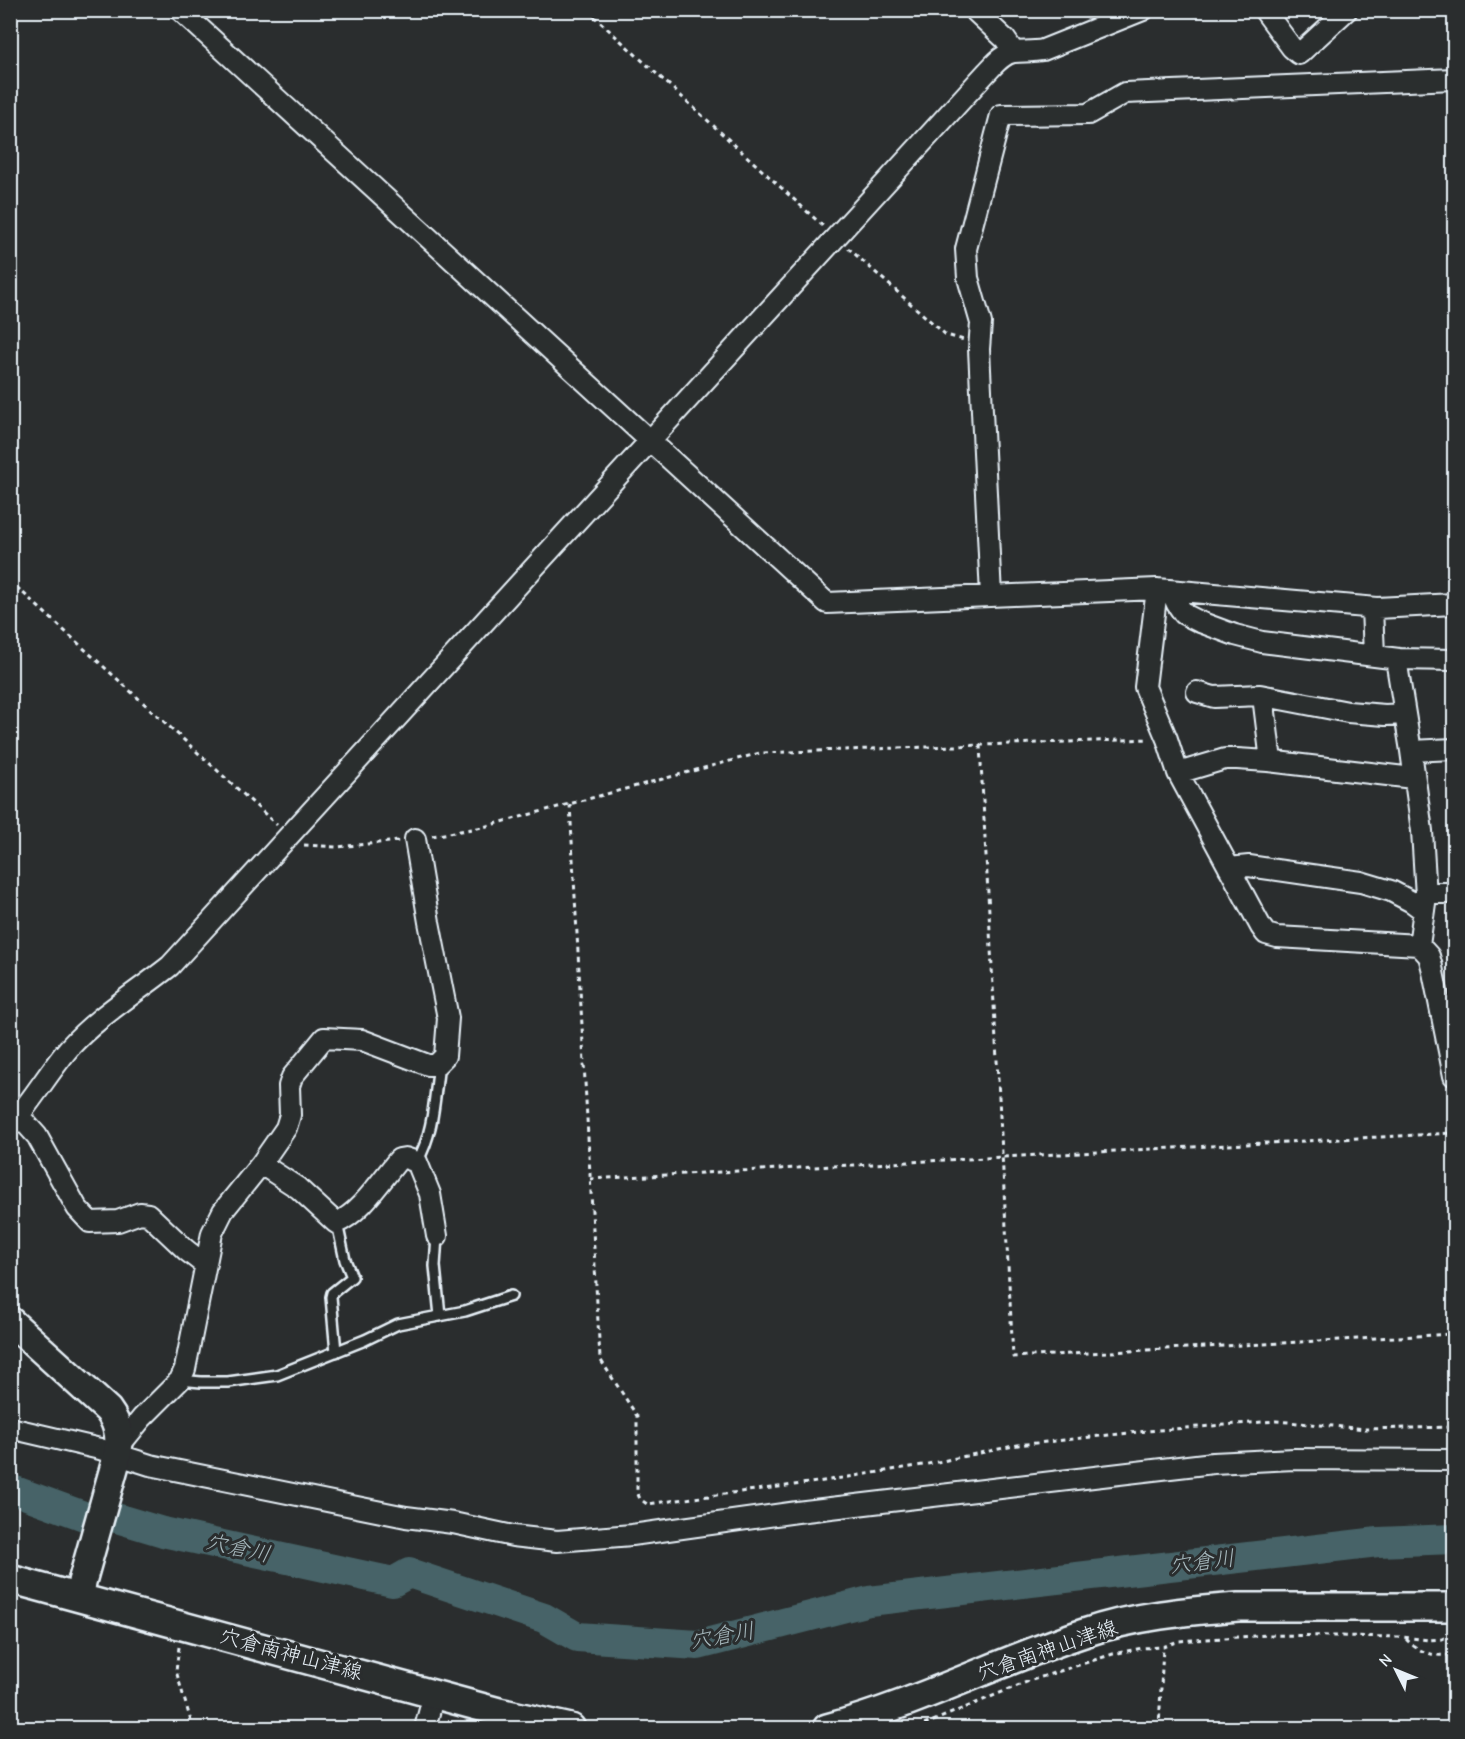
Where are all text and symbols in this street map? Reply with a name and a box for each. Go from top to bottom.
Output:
water label: 穴倉川 [203,1528,273,1568]
water label: 穴倉川 [1168,1545,1236,1579]
street label: 穴倉南神山津線 [974,1615,1120,1685]
water label: 穴倉川 [687,1617,757,1655]
street label: 穴倉南神山津線 [217,1623,365,1685]
north arrow [1366,1640,1426,1700]
text: N [1376,1650,1396,1670]

